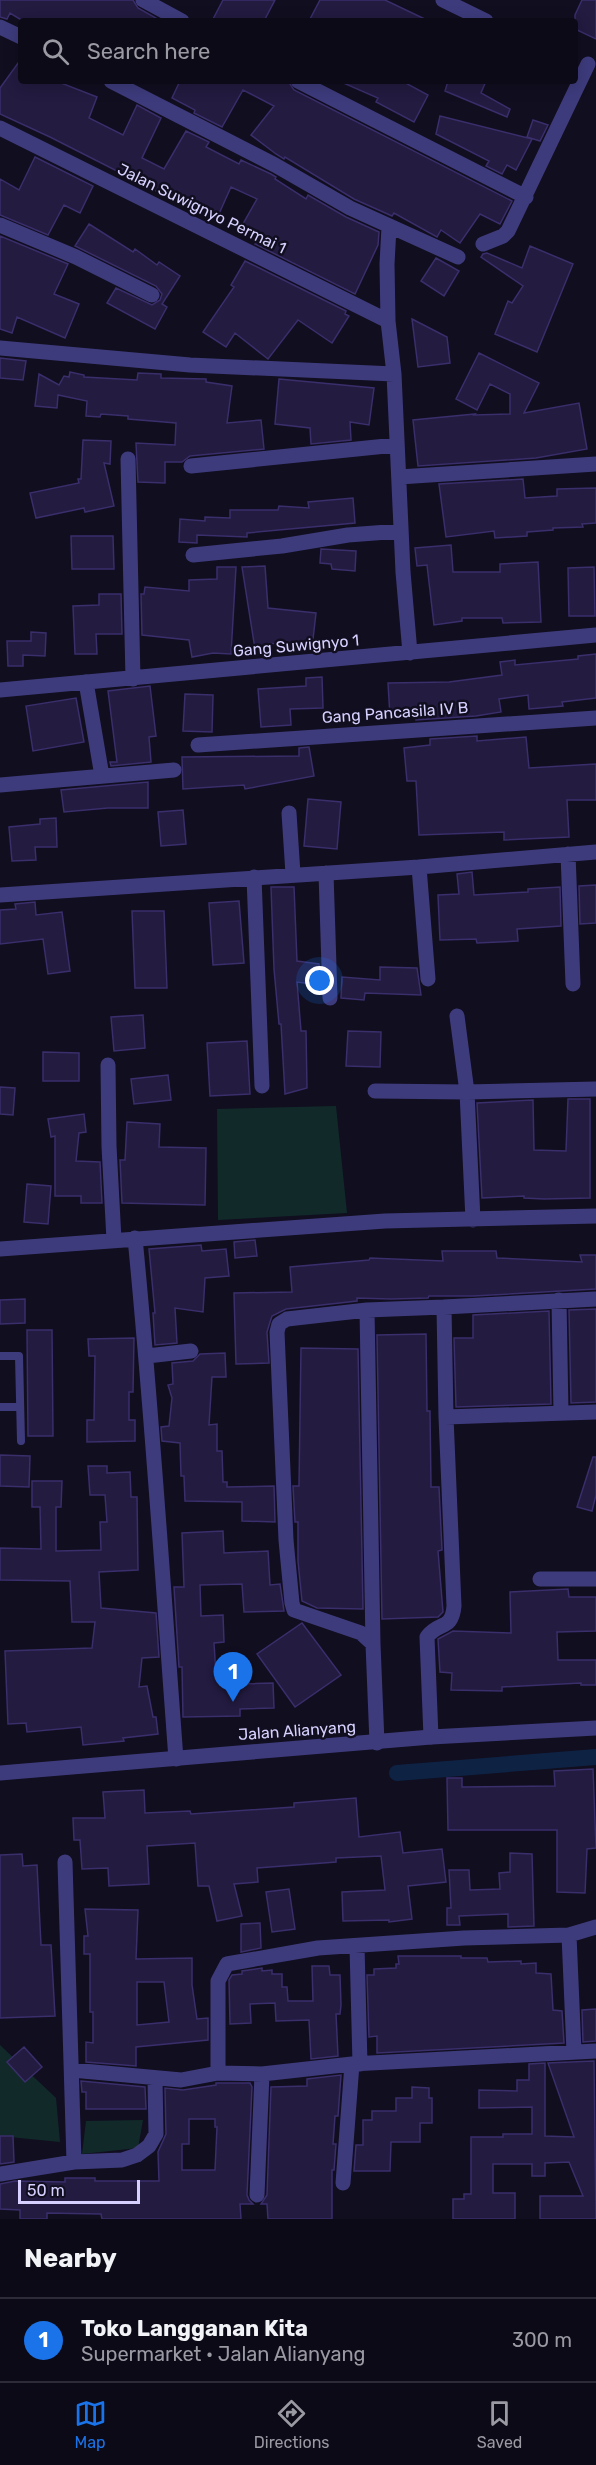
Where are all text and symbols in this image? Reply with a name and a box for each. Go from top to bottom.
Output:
search box [18,18,578,84]
icon: search [39,35,72,68]
text: Search here [87,38,210,65]
street label: Jalan Suwignyo Permai 1 [114,159,289,258]
street label: Gang Suwignyo 1 [232,631,360,660]
street label: Gang Pancasila IV B [321,698,469,727]
your location [305,966,334,995]
pin: 1 [214,1652,252,1702]
street label: Jalan Alianyang [237,1717,357,1744]
scale bar [18,2177,140,2204]
text: 50 m [27,2181,65,2200]
text: Nearby [24,2243,117,2274]
text: Toko Langganan Kita [81,2315,308,2342]
text: 1 [39,2328,48,2352]
text: 300 m [512,2328,572,2352]
text: Supermarket · Jalan Alianyang [81,2342,366,2366]
tab: Map [74,2397,107,2452]
tab: Directions [254,2397,330,2452]
tab: Saved [477,2397,522,2452]

